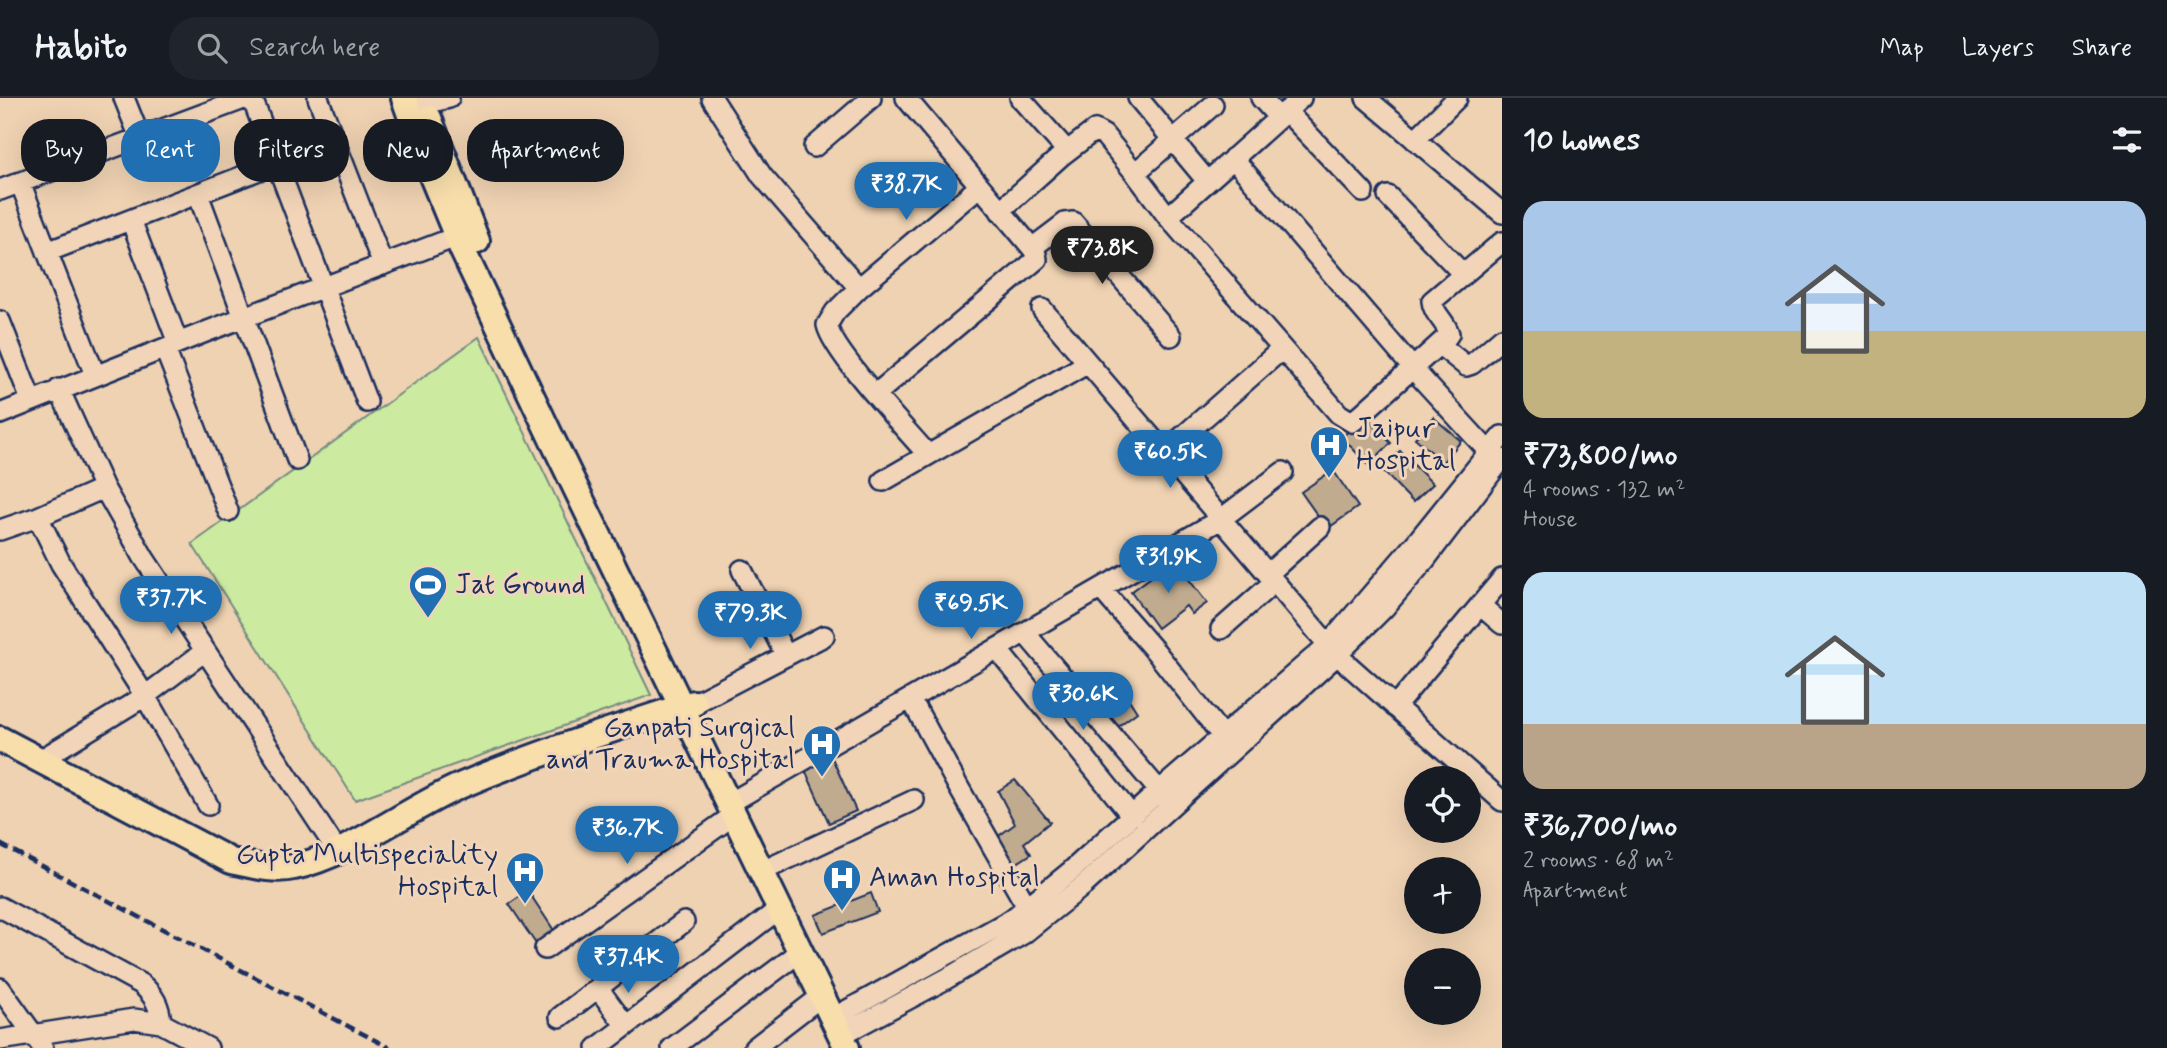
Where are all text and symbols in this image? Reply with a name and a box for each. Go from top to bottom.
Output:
search box [169,17,659,80]
text: Habito [35,26,127,70]
icon: search [193,29,231,67]
text: Search here [249,31,380,65]
text: Map [1880,33,1924,64]
text: Layers [1962,33,2034,64]
text: Share [2072,33,2132,64]
chip: Buy [21,119,107,182]
chip: Rent [121,119,220,182]
chip: Filters [234,119,349,182]
chip: New [363,119,453,182]
chip: Apartment [467,119,624,182]
text: 10 homes [1523,121,1640,160]
icon: filters [2108,121,2146,159]
pin: ₹38.7K [849,162,963,222]
text: ₹38.7K [870,170,942,200]
pin: ₹73.8K [1045,226,1159,286]
text: ₹73.8K [1067,234,1137,264]
icon: home [1772,246,1898,372]
place label: Jaipur Hospital [1356,411,1456,480]
hospital icon: Jaipur Hospital [1308,424,1350,479]
pin: ₹60.5K [1113,430,1227,490]
text: ₹73,800/mo [1523,436,1677,475]
text: ₹60.5K [1134,438,1206,468]
text: 4 rooms · 132 m² [1523,475,1685,505]
text: House [1523,505,1577,535]
pin: ₹31.9K [1111,536,1225,595]
text: ₹31.9K [1135,543,1201,573]
sports icon: Jat Ground [407,564,449,619]
place label: Jat Ground [455,567,586,604]
pin: ₹37.7K [114,576,228,636]
pin: ₹69.5K [914,582,1028,641]
text: ₹37.7K [136,584,206,614]
text: ₹69.5K [934,589,1008,619]
pin: ₹79.3K [693,592,807,651]
text: ₹79.3K [714,599,786,629]
icon: home [1772,617,1898,743]
pin: ₹30.6K [1026,672,1140,732]
text: ₹30.6K [1048,680,1118,710]
place label: Ganpati Surgical and Trauma Hospital [546,710,795,779]
hospital icon: Ganpati Surgical and Trauma Hospital [801,723,843,778]
map controls [1404,766,1481,1025]
button: locate [1404,766,1481,843]
pin: ₹36.7K [570,806,684,866]
text: ₹36,700/mo [1523,807,1677,846]
text: ₹36.7K [591,814,663,844]
place label: Gupta Multispeciality Hospital [236,837,498,906]
text: 2 rooms · 68 m² [1523,846,1674,876]
hospital icon: Gupta Multispeciality Hospital [504,850,546,905]
hospital icon: Aman Hospital [821,857,863,912]
button: + [1404,857,1481,934]
place label: Aman Hospital [869,860,1040,897]
text: Apartment [1523,876,1628,906]
pin: ₹37.4K [571,936,685,995]
text: ₹37.4K [593,943,663,973]
button: − [1404,948,1481,1025]

